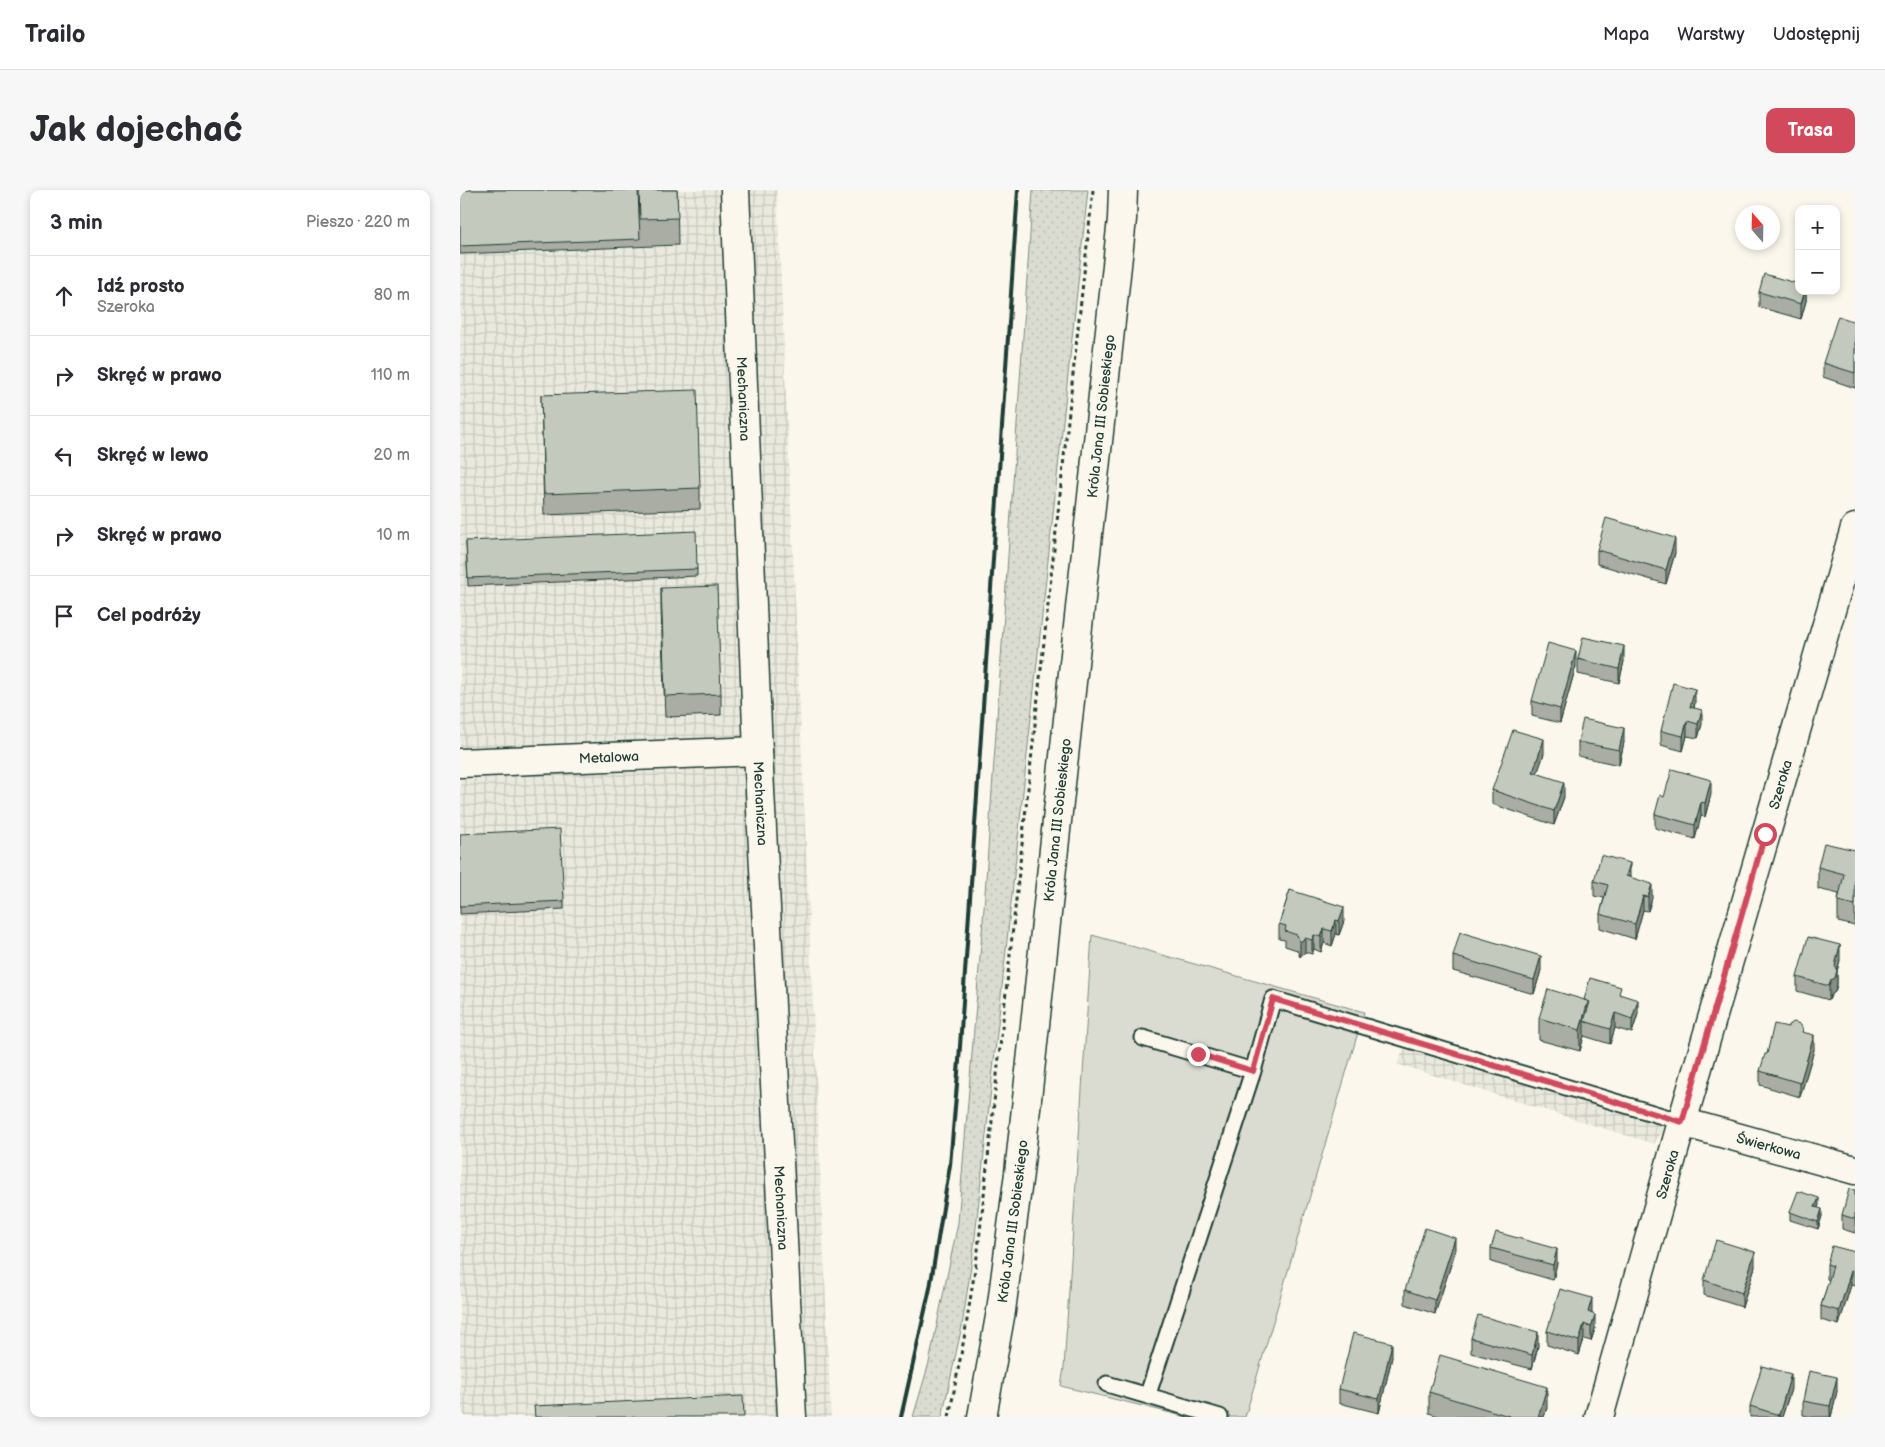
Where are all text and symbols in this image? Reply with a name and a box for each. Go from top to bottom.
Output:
text: Trailo [25,20,85,49]
text: Mapa [1603,24,1649,45]
text: Warstwy [1677,24,1745,45]
text: Udostępnij [1773,24,1860,45]
button: Trasa [1766,108,1855,153]
text: Jak dojechać [30,109,243,152]
north arrow [1735,205,1780,250]
map controls [1795,205,1840,295]
button: + [1795,205,1840,250]
text: 3 min [50,210,103,235]
text: Pieszo · 220 m [306,213,410,232]
button: − [1795,250,1840,295]
text: Idź prosto [97,275,185,298]
icon: ahead [50,282,78,310]
text: 80 m [374,286,410,305]
text: Szeroka [97,298,155,317]
street label: Króla Jana III Sobieskiego [1084,334,1118,499]
street label: Mechaniczna [733,356,753,442]
icon: right [50,362,78,390]
text: Skręć w prawo [97,364,222,387]
text: 110 m [371,366,410,385]
icon: left [50,442,78,470]
text: Skręć w lewo [97,444,209,467]
text: 20 m [374,446,410,465]
icon: right [50,522,78,550]
text: Skręć w prawo [97,524,222,547]
text: 10 m [377,526,410,545]
icon: arrive [50,602,78,630]
text: Cel podróży [97,604,201,627]
street label: Króla Jana III Sobieskiego [1040,737,1075,903]
street label: Metalowa [578,748,639,767]
street label: Szeroka [1766,758,1796,811]
street label: Mechaniczna [750,761,771,846]
route start [1754,823,1777,846]
route end [1187,1043,1210,1066]
street label: Świerkowa [1734,1129,1803,1164]
street label: Króla Jana III Sobieskiego [994,1139,1032,1304]
street label: Szeroka [1653,1148,1683,1201]
street label: Mechaniczna [770,1165,791,1251]

